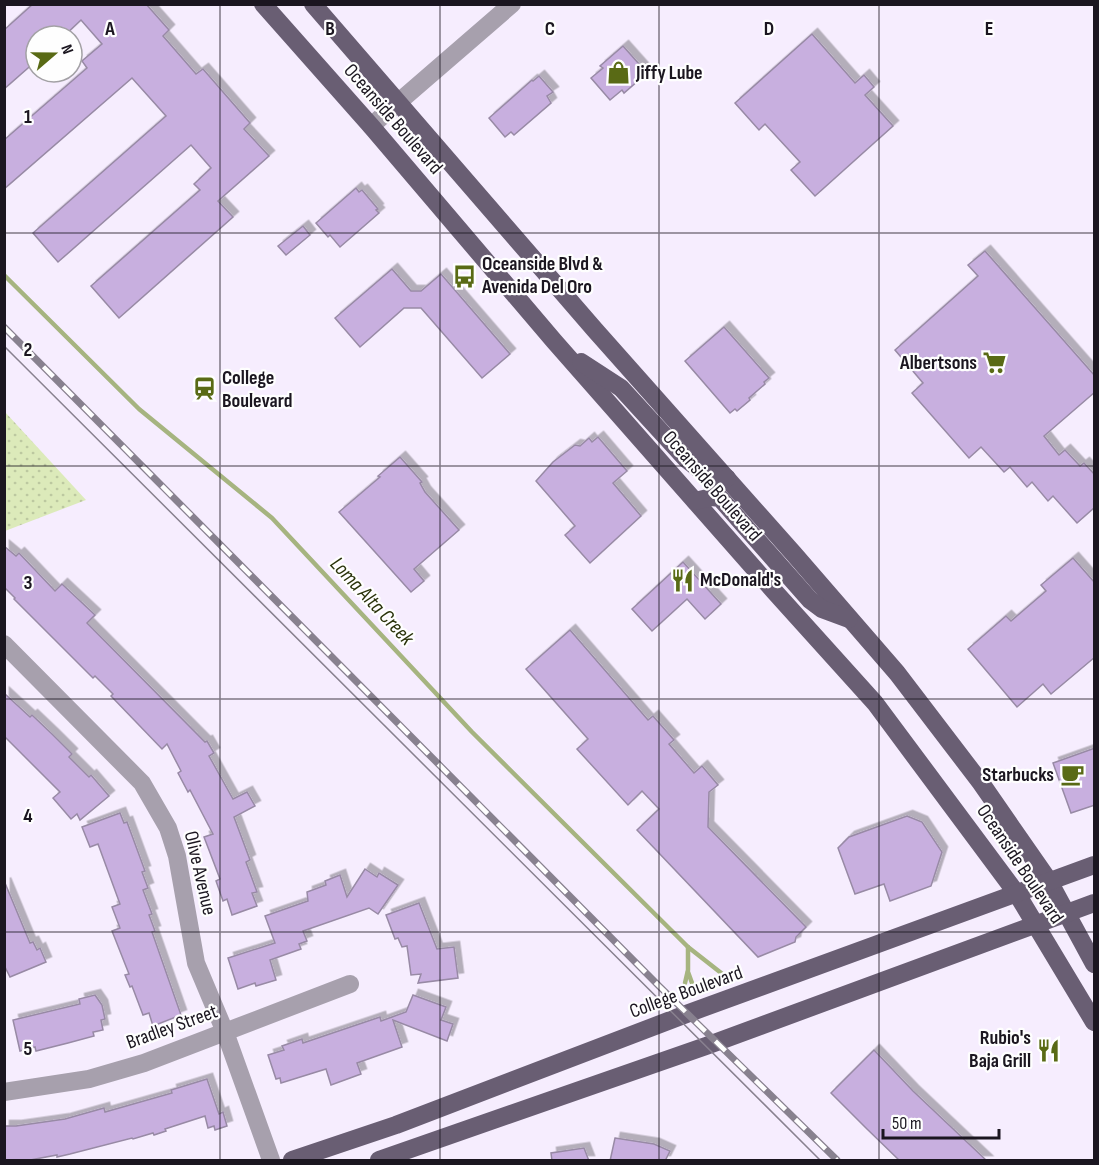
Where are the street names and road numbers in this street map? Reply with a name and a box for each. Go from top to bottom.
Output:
street label: Oceanside Boulevard [338,59,448,179]
street label: Oceanside Boulevard [657,426,767,546]
street label: Oceanside Boulevard [971,800,1069,928]
street label: Olive Avenue [179,829,221,917]
street label: College Boulevard [626,960,746,1024]
street label: Bradley Street [123,999,221,1055]

